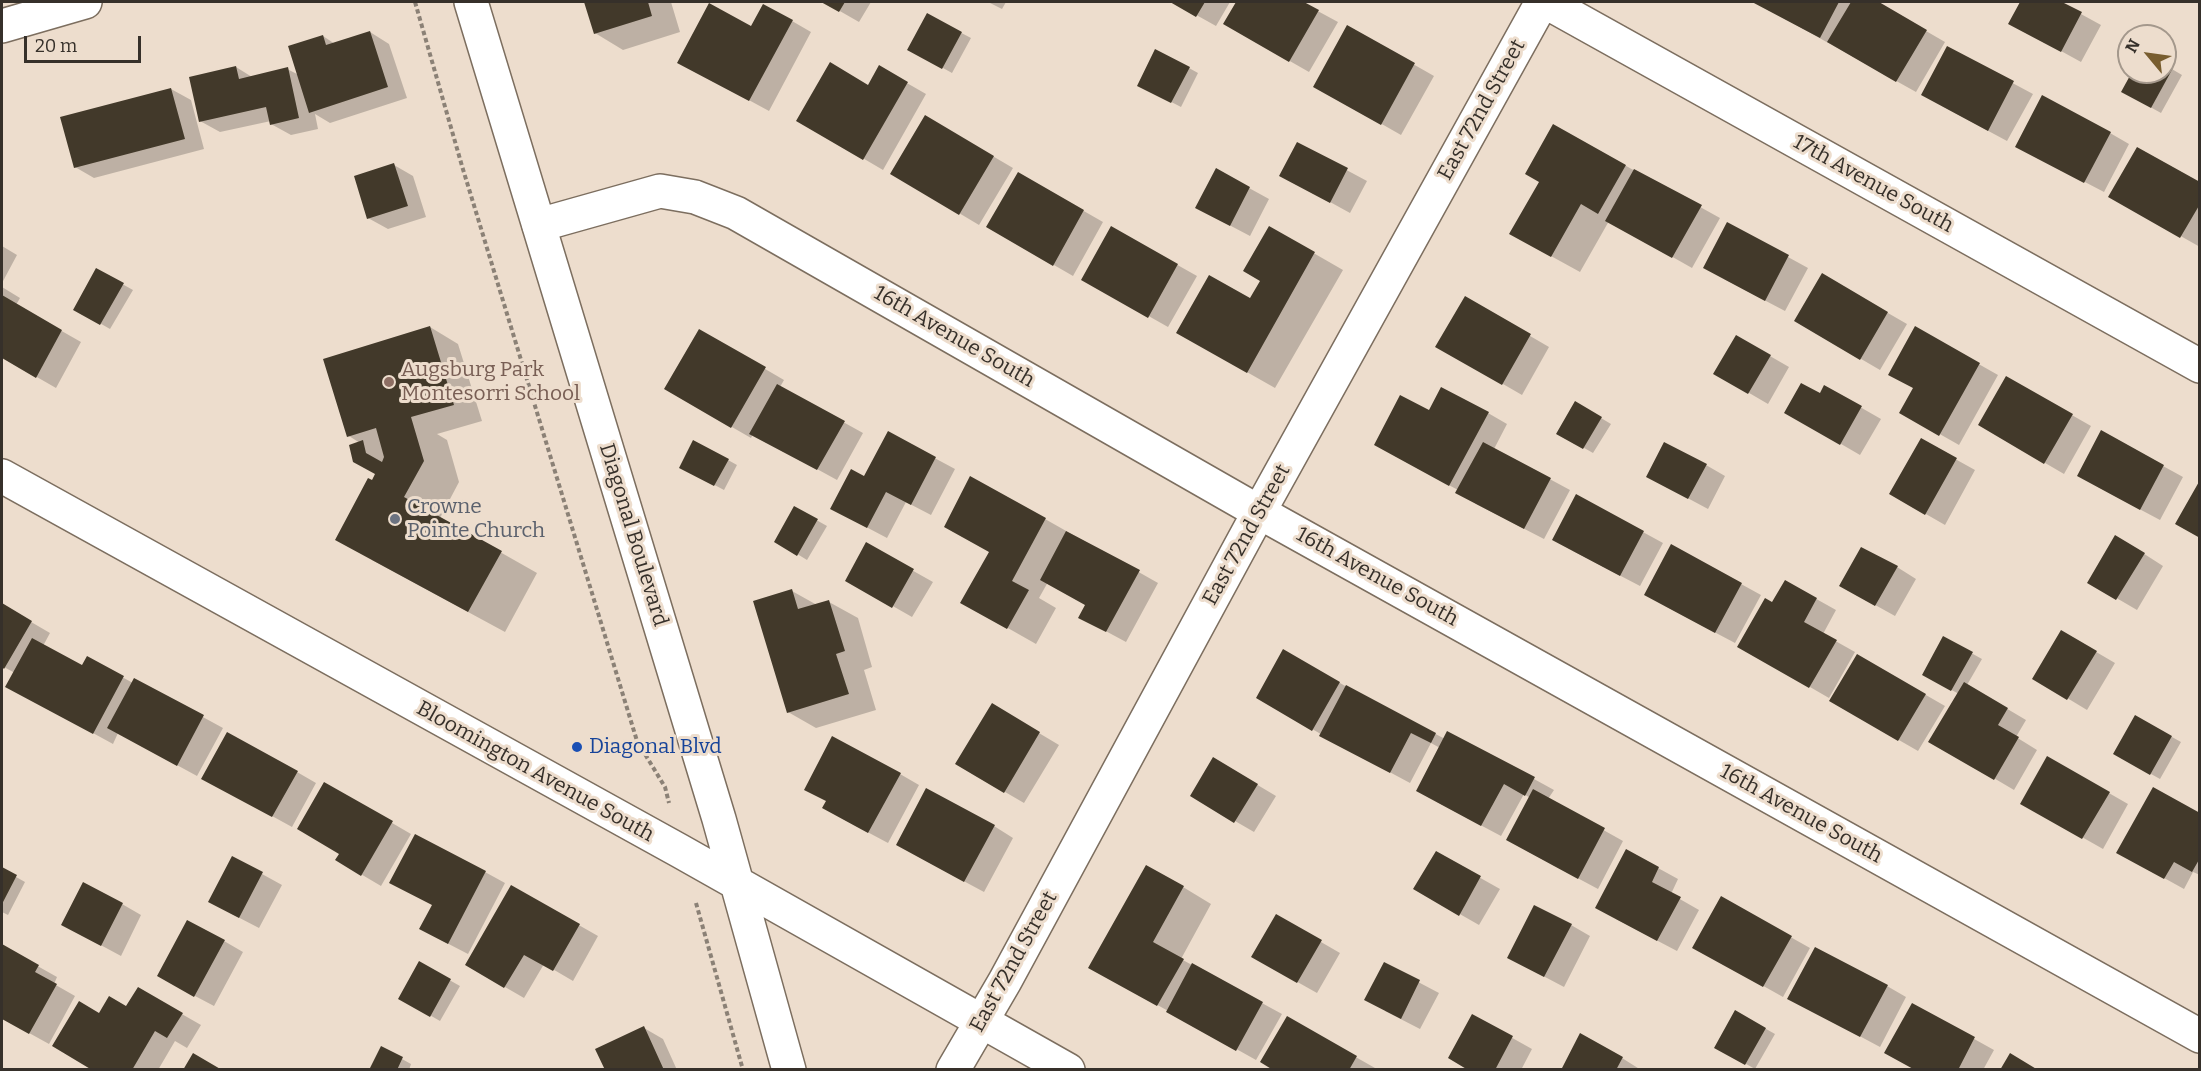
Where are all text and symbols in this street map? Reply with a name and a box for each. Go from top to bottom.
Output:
scale bar [27,24,144,62]
north arrow [2117,24,2177,84]
text: 20 m [35,35,77,57]
street label: East 72nd Street [1433,35,1531,185]
text: N [2121,36,2144,56]
street label: 17th Avenue South [1788,129,1958,239]
street label: 16th Avenue South [869,281,1039,393]
place label: Augsburg Park Montesorri School [401,357,580,407]
marker: Augsburg Park Montesorri School [382,375,396,389]
street label: Diagonal Boulevard [593,441,673,629]
street label: East 72nd Street [1198,460,1296,610]
place label: Crowne Pointe Church [407,494,545,544]
marker: Crowne Pointe Church [388,512,402,526]
street label: 16th Avenue South [1292,522,1462,632]
street label: Bloomington Avenue South [412,696,658,848]
place label: Diagonal Blvd [589,734,722,760]
marker: Diagonal Blvd [570,740,584,754]
street label: 16th Avenue South [1716,759,1886,869]
street label: East 72nd Street [965,887,1063,1037]

